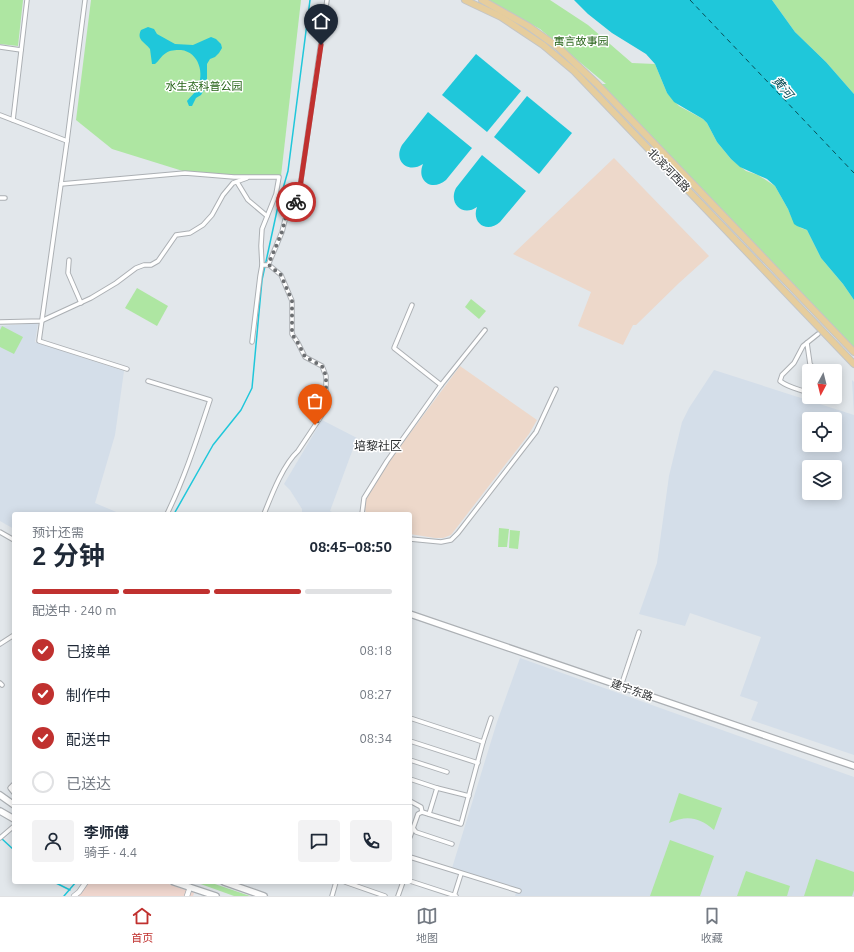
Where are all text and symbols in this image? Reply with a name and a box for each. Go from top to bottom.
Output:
pin [304,4,338,45]
icon: home [310,10,332,32]
park label: 寓言故事园 [554,35,609,47]
water label: 黄河 [770,74,797,102]
park label: 水生态科普公园 [166,80,243,92]
street label: 北滨河西路 [646,146,692,194]
courier [276,182,316,222]
icon: bike [285,191,307,213]
north arrow [802,364,842,404]
map controls [802,364,842,500]
pin [298,384,332,425]
icon: bag [304,390,326,412]
button: locate [802,412,842,452]
district label: 培黎社区 [354,439,402,452]
button: layers [802,460,842,500]
text: 预计还需 [32,525,84,539]
text: 08:45–08:50 [309,538,392,555]
text: 2 分钟 [32,541,105,570]
text: 配送中 · 240 m [32,603,116,617]
icon: check [32,639,54,661]
text: 已接单 [66,643,111,660]
text: 08:18 [359,643,392,657]
street label: 建宁东路 [609,677,655,703]
icon: check [32,683,54,705]
text: 制作中 [66,687,111,704]
text: 08:27 [359,687,392,701]
icon: check [32,727,54,749]
text: 配送中 [66,731,111,748]
text: 08:34 [359,731,392,745]
text: 已送达 [66,775,111,792]
button: person [32,820,74,862]
button: chat [298,820,340,862]
button: phone [350,820,392,862]
text: 李师傅 [84,824,129,841]
text: 骑手 · 4.4 [84,845,137,859]
tab: 首页 [131,905,153,945]
tab: 地图 [416,905,438,945]
tab: 收藏 [701,905,723,945]

